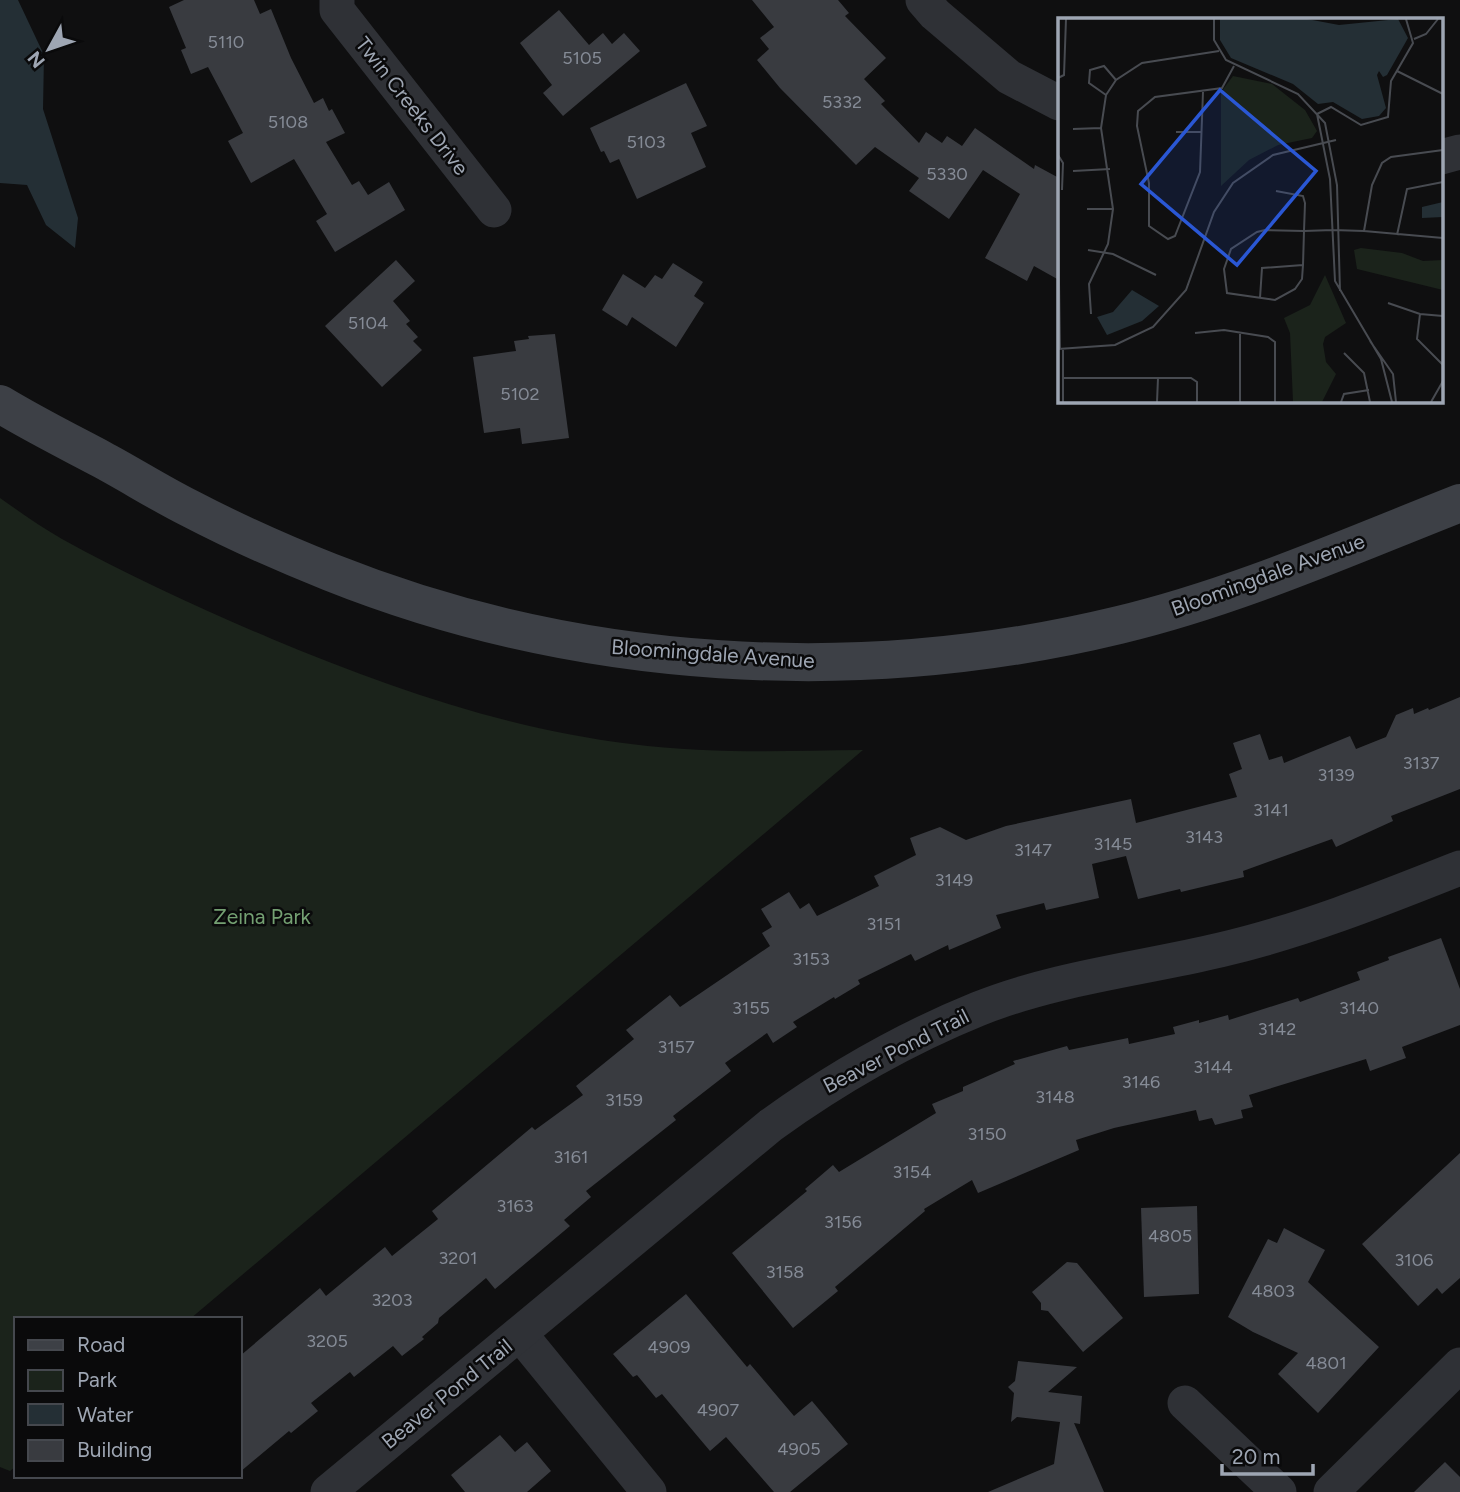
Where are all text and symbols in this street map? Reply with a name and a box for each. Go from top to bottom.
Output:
north arrow [14,14,84,84]
inset map [1058,18,1442,402]
house number: 5110 [208,31,244,53]
street label: Twin Creeks Drive [351,32,474,180]
text: N [23,47,50,73]
house number: 5105 [562,47,602,69]
house number: 5332 [822,91,862,113]
house number: 5108 [268,111,308,133]
house number: 5103 [626,131,666,153]
house number: 5330 [926,163,968,185]
house number: 5104 [348,312,388,334]
house number: 5102 [500,383,540,405]
street label: Bloomingdale Avenue [1168,528,1368,621]
street label: Bloomingdale Avenue [610,634,816,673]
house number: 3137 [1403,752,1440,774]
house number: 3139 [1317,764,1355,786]
house number: 3141 [1253,799,1289,821]
house number: 3143 [1185,826,1223,848]
house number: 3145 [1094,833,1132,855]
house number: 3147 [1014,839,1052,861]
house number: 3149 [935,869,973,891]
park label: Zeina Park [213,904,311,929]
house number: 3151 [866,913,902,935]
house number: 3153 [792,948,830,970]
house number: 3155 [732,997,770,1019]
house number: 3140 [1339,997,1379,1019]
street label: Beaver Pond Trail [819,1003,973,1098]
house number: 3142 [1258,1018,1296,1040]
house number: 3157 [657,1036,695,1058]
house number: 3144 [1193,1056,1233,1078]
house number: 3146 [1122,1071,1160,1093]
house number: 3148 [1035,1086,1075,1108]
house number: 3159 [605,1089,643,1111]
house number: 3150 [967,1123,1007,1145]
house number: 3161 [554,1146,588,1168]
house number: 3154 [893,1161,931,1183]
house number: 3163 [496,1195,534,1217]
house number: 3156 [824,1211,862,1233]
house number: 4805 [1148,1225,1192,1247]
house number: 3201 [439,1247,477,1269]
house number: 3106 [1395,1249,1433,1271]
house number: 3158 [766,1261,804,1283]
house number: 4803 [1251,1280,1295,1302]
house number: 3203 [371,1289,413,1311]
legend [14,1317,242,1478]
house number: 3205 [306,1330,348,1352]
text: Road [77,1332,125,1357]
street label: Beaver Pond Trail [376,1333,517,1454]
house number: 4909 [647,1336,691,1358]
house number: 4801 [1305,1352,1347,1374]
text: Park [77,1367,118,1392]
house number: 4907 [697,1399,740,1421]
text: Water [77,1402,133,1427]
scale bar [1222,1432,1313,1476]
text: Building [77,1437,152,1462]
house number: 4905 [777,1438,821,1460]
text: 20 m [1232,1444,1280,1469]

